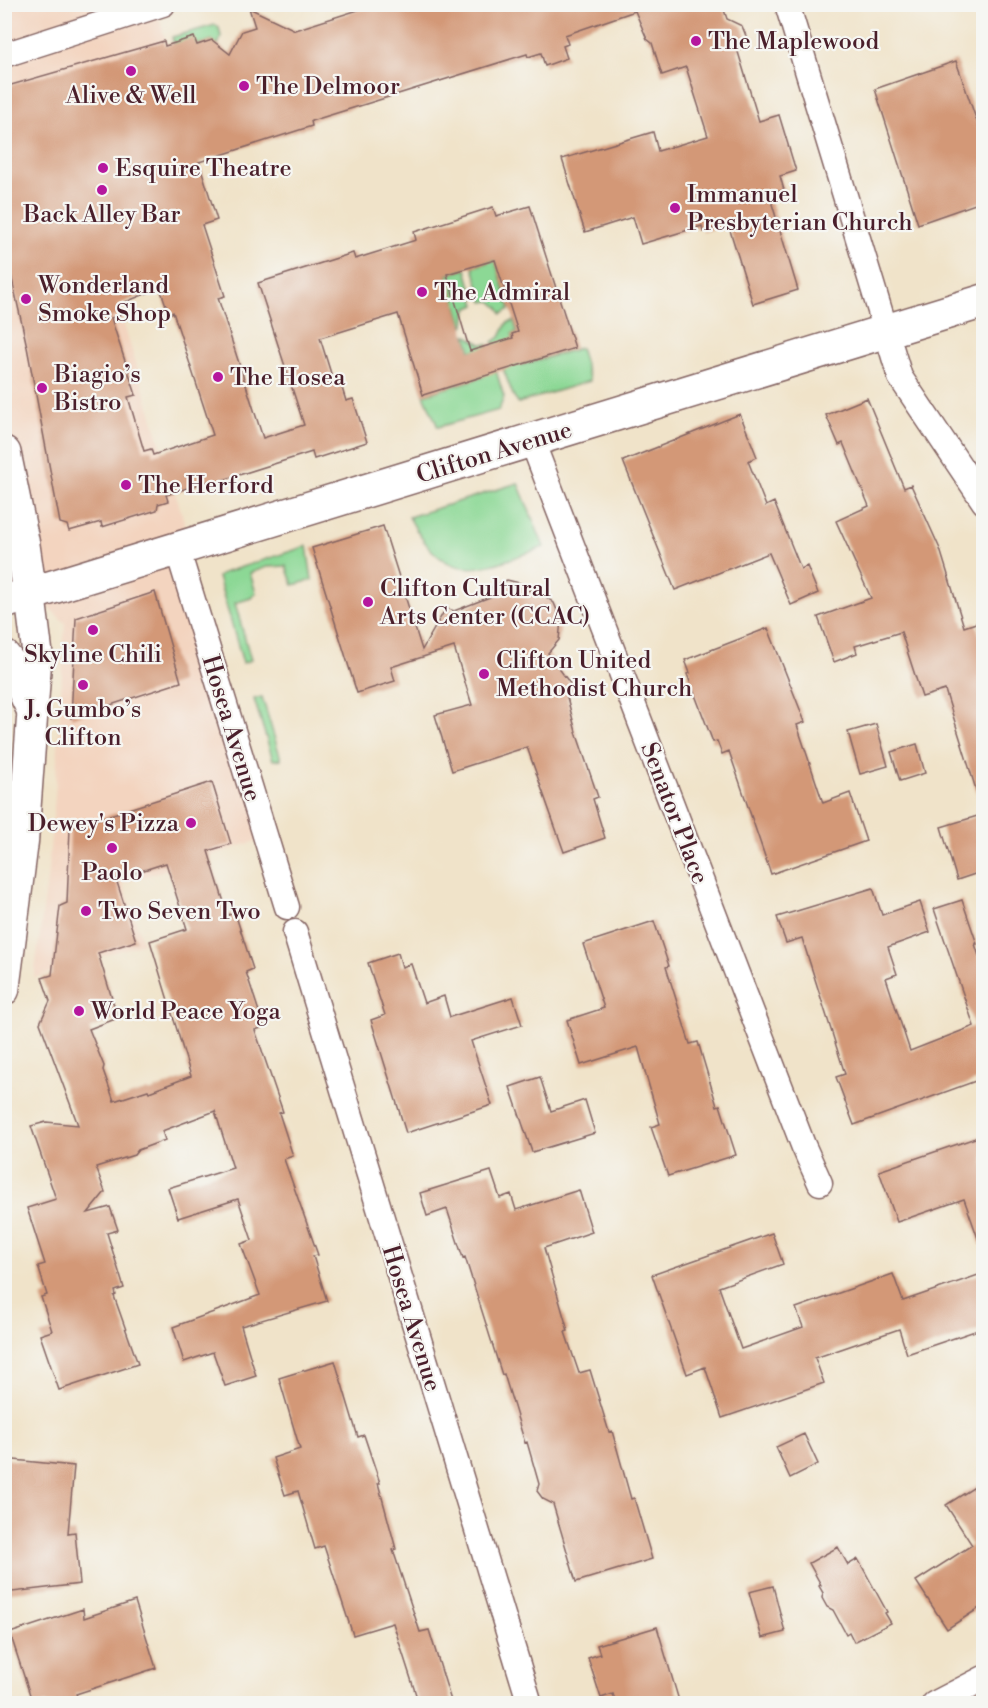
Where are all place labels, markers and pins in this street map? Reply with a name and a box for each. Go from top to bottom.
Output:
place label: The Maplewood [708,27,880,57]
marker: The Maplewood [689,34,703,48]
marker: Alive & Well [124,64,138,78]
place label: The Delmoor [256,72,400,102]
marker: The Delmoor [237,79,251,93]
place label: Alive & Well [65,81,196,111]
place label: Esquire Theatre [115,154,292,184]
marker: Esquire Theatre [96,161,110,175]
place label: Immanuel Presbyterian Church [687,180,913,238]
marker: Back Alley Bar [95,183,109,197]
place label: Back Alley Bar [22,200,181,230]
marker: Immanuel Presbyterian Church [668,201,682,215]
place label: Wonderland Smoke Shop [37,271,171,329]
place label: The Admiral [434,278,570,308]
marker: The Admiral [415,285,429,299]
marker: Wonderland Smoke Shop [19,292,33,306]
place label: Biagio’s Bistro [53,360,141,418]
place label: The Hosea [230,363,346,393]
marker: The Hosea [211,370,225,384]
marker: Biagio’s Bistro [35,381,49,395]
place label: The Herford [138,471,274,501]
marker: The Herford [119,478,133,492]
place label: Clifton Cultural Arts Center (CCAC) [379,574,590,632]
marker: Clifton Cultural Arts Center (CCAC) [361,595,375,609]
marker: Skyline Chili [86,623,100,637]
place label: Skyline Chili [24,640,162,670]
place label: Clifton United Methodist Church [496,646,692,704]
marker: Clifton United Methodist Church [477,667,491,681]
marker: J. Gumbo’s Clifton [76,678,90,692]
place label: J. Gumbo’s Clifton [24,695,141,753]
place label: Dewey's Pizza [28,809,180,839]
marker: Dewey's Pizza [184,816,198,830]
marker: Paolo [105,841,119,855]
place label: Paolo [81,858,143,888]
place label: Two Seven Two [98,897,261,927]
marker: Two Seven Two [79,904,93,918]
place label: World Peace Yoga [90,997,281,1027]
marker: World Peace Yoga [72,1004,86,1018]

